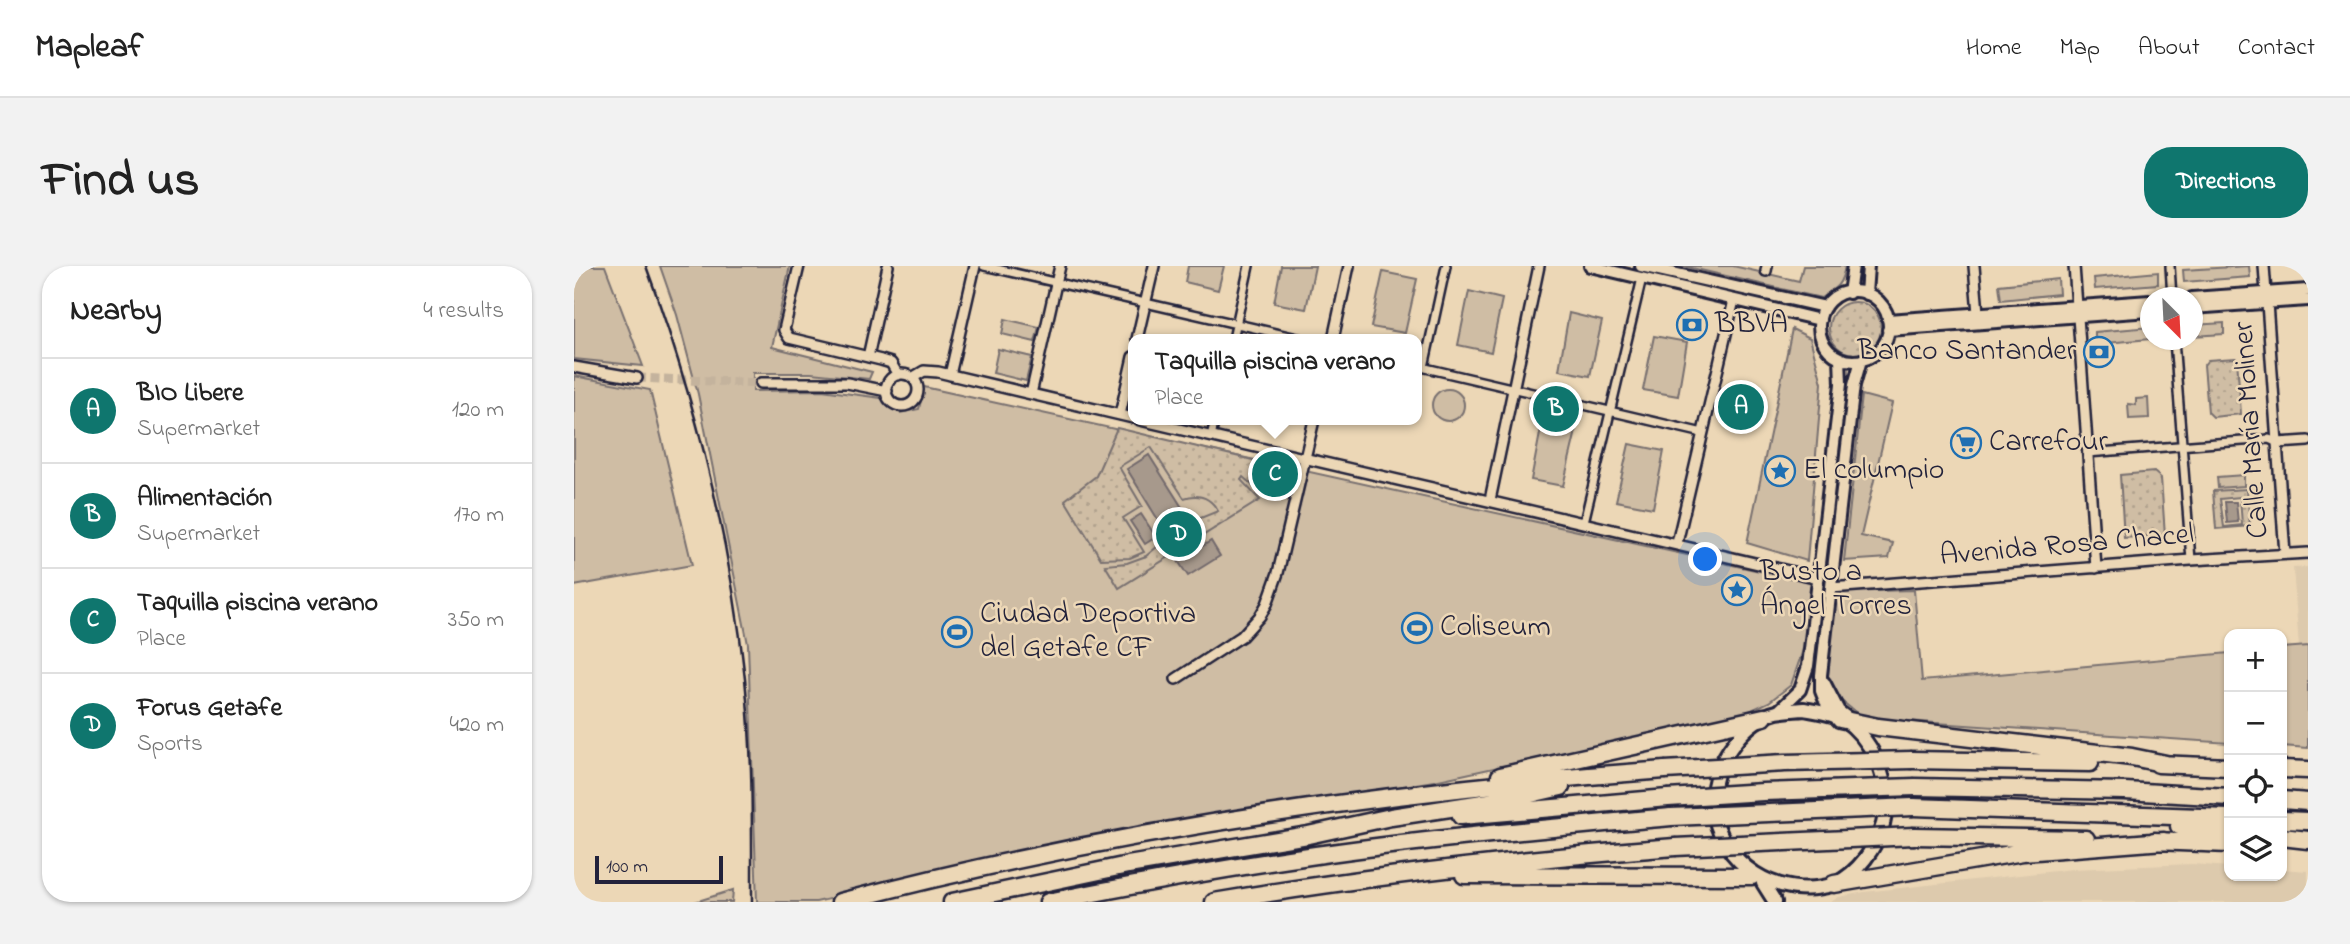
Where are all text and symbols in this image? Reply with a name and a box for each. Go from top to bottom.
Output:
text: Mapleaf [35,24,143,72]
text: Home [1966,31,2022,66]
text: Map [2060,31,2100,66]
text: About [2138,31,2200,66]
text: Contact [2238,31,2315,66]
text: Find us [42,146,199,218]
button: Directions [2144,147,2308,218]
north arrow [2140,287,2203,350]
text: Nearby [70,290,162,334]
text: 4 results [423,295,504,328]
place label: BBVA [1714,303,1788,347]
bank icon: BBVA [1675,308,1709,342]
street label: Calle María Moliner [2222,319,2282,540]
place label: Banco Santander [1856,330,2077,374]
popup [1128,334,1422,425]
bank icon: Banco Santander [2082,335,2116,369]
text: Taquilla piscina verano [1154,344,1396,382]
text: BIO Libere [137,375,244,413]
pin: A [1718,381,1764,433]
text: Place [1154,382,1203,415]
pin: B [1533,383,1579,435]
text: A [86,394,100,427]
text: 120 m [452,394,504,427]
text: Supermarket [137,413,260,446]
place label: Carrefour [1989,421,2108,465]
supermarket icon: Carrefour [1949,426,1983,460]
pin: C [1252,448,1298,500]
place label: El columpio [1803,449,1944,493]
place icon: El columpio [1763,454,1797,488]
text: Alimentación [137,480,272,518]
text: B [85,499,101,532]
text: 170 m [454,499,504,532]
pin: D [1156,508,1202,560]
street label: Avenida Rosa Chacel [1938,513,2196,579]
text: Supermarket [137,518,260,551]
your location [1688,542,1722,576]
place label: Busto a Ángel Torres [1759,551,1912,629]
place icon: Busto a Ángel Torres [1720,573,1754,607]
text: Taquilla piscina verano [137,585,378,623]
place label: Ciudad Deportiva del Getafe CF [980,593,1196,671]
text: C [87,604,99,637]
text: 350 m [448,604,504,637]
place label: Coliseum [1440,606,1551,650]
sports icon: Coliseum [1400,611,1434,645]
sports icon: Ciudad Deportiva del Getafe CF [940,615,974,649]
text: Place [137,623,186,656]
map controls [2224,629,2287,881]
button: + [2224,629,2287,692]
text: Forus Getafe [137,690,282,728]
button: − [2224,692,2287,755]
text: D [85,709,101,742]
text: 420 m [450,709,504,742]
text: Sports [137,728,203,761]
button: locate [2224,755,2287,818]
button: layers [2224,818,2287,881]
scale bar [595,853,723,885]
text: 100 m [606,854,648,881]

